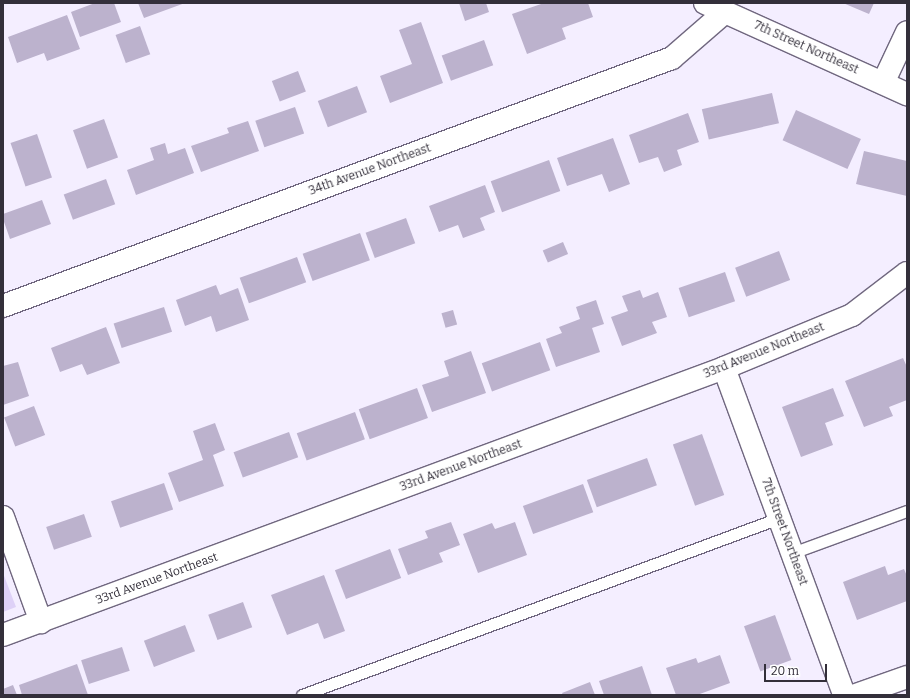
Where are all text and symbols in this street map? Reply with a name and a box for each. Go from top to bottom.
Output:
street label: 7th Street Northeast [752,18,860,78]
street label: 34th Avenue Northeast [307,141,433,199]
street label: 33rd Avenue Northeast [702,320,826,382]
street label: 33rd Avenue Northeast [398,437,524,495]
street label: 7th Street Northeast [758,477,810,587]
street label: 33rd Avenue Northeast [94,550,220,608]
scale bar [766,656,829,682]
text: 20 m [771,664,799,678]

